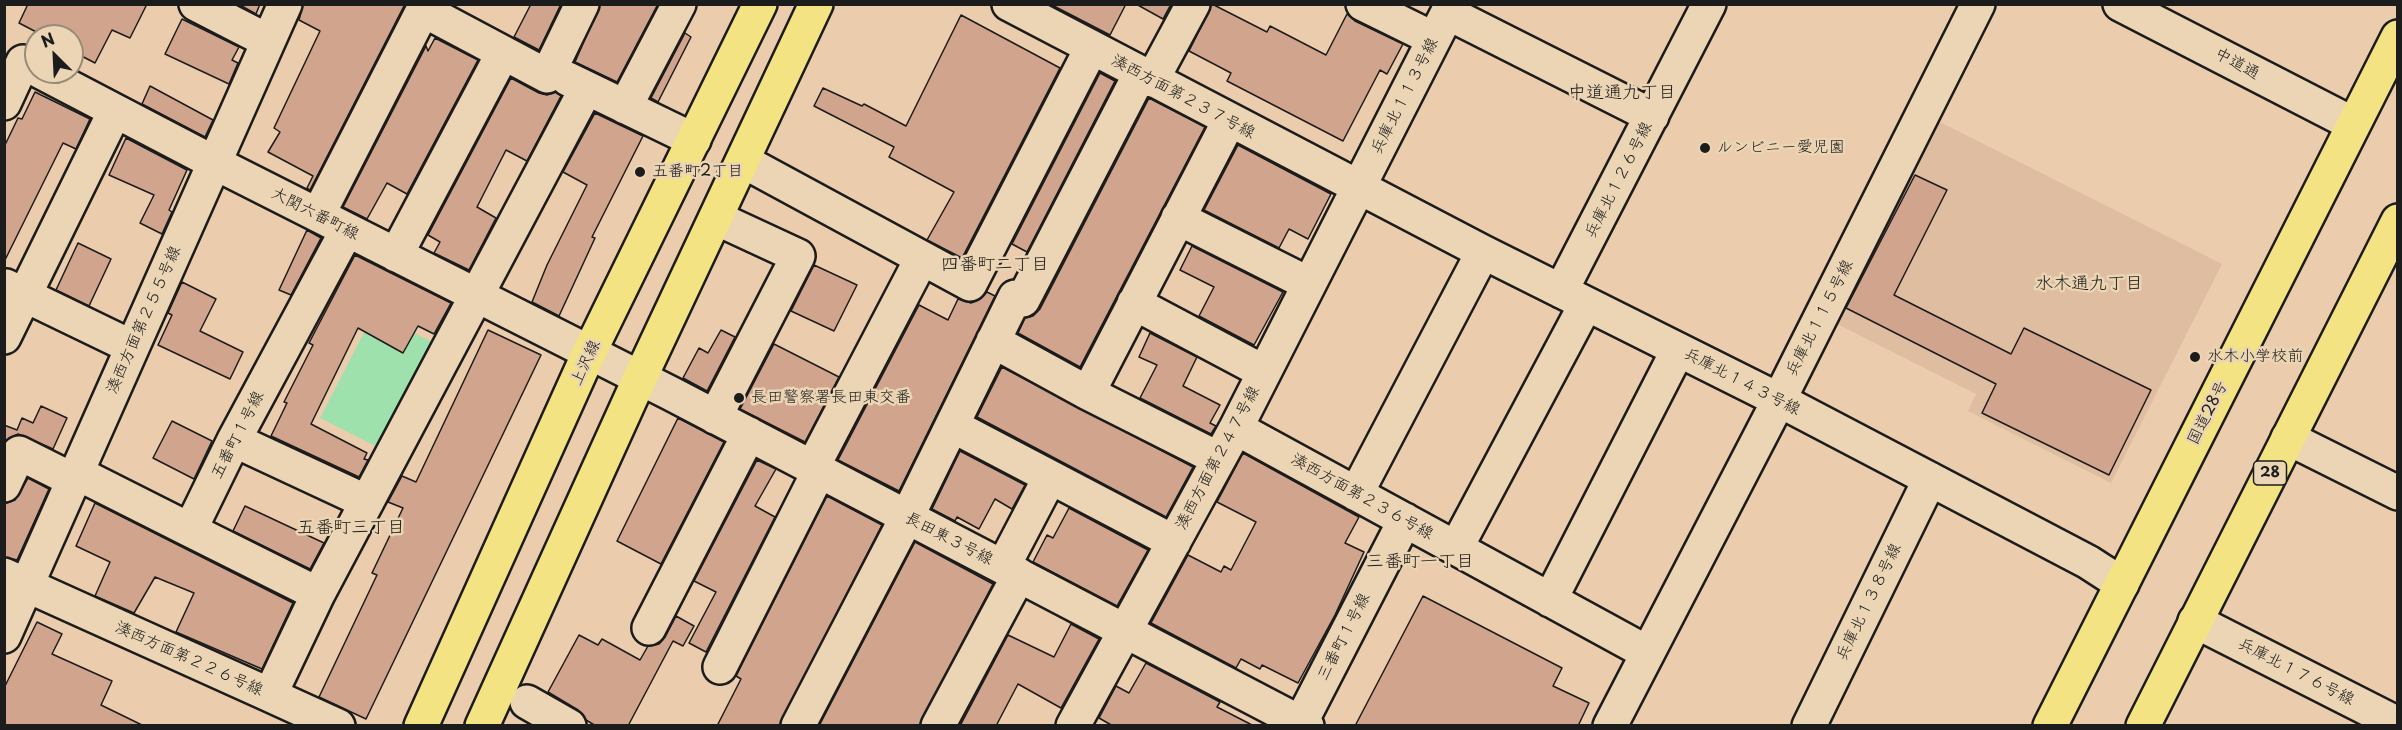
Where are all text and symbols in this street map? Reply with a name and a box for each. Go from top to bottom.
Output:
north arrow [24,24,84,84]
text: N [37,26,58,53]
street label: 兵庫北１１３号線 [1367,35,1443,157]
street label: 中道通 [2211,44,2263,84]
street label: 湊西方面第２３７号線 [1108,51,1258,143]
district label: 中道通九丁目 [1568,82,1676,104]
street label: 兵庫北１２６号線 [1581,119,1657,241]
place label: ルンビニー愛児園 [1717,138,1845,158]
marker: ルンビニー愛児園 [1698,141,1712,155]
place label: 五番町2丁目 [652,162,743,182]
marker: 五番町2丁目 [633,165,647,179]
street label: 大関六番町線 [268,184,362,244]
street label: 湊西方面第２５５号線 [103,243,185,397]
district label: 四番町二丁目 [941,254,1049,276]
street label: 兵庫北１１５号線 [1782,257,1858,379]
district label: 水木通九丁目 [2035,273,2143,295]
street label: 上沢線 [567,337,605,389]
street label: 兵庫北１４３号線 [1681,344,1803,420]
place label: 水木小学校前 [2207,347,2303,367]
marker: 水木小学校前 [2188,350,2202,364]
street label: 国道28号 [2184,378,2232,448]
street label: 湊西方面第２４７号線 [1172,383,1264,533]
street label: 五番町１号線 [208,388,268,482]
place label: 長田警察署長田東交番 [751,388,911,408]
marker: 長田警察署長田東交番 [732,391,746,405]
street label: 湊西方面第２３６号線 [1287,450,1437,544]
road number: 28 [2254,461,2286,485]
street label: 長田東３号線 [902,509,996,569]
district label: 五番町三丁目 [297,517,405,539]
street label: 兵庫北１３８号線 [1832,540,1906,664]
district label: 三番町一丁目 [1366,551,1474,573]
street label: 三番町１号線 [1314,590,1374,684]
street label: 湊西方面第２２６号線 [112,618,266,700]
street label: 兵庫北１７６号線 [2235,634,2357,710]

